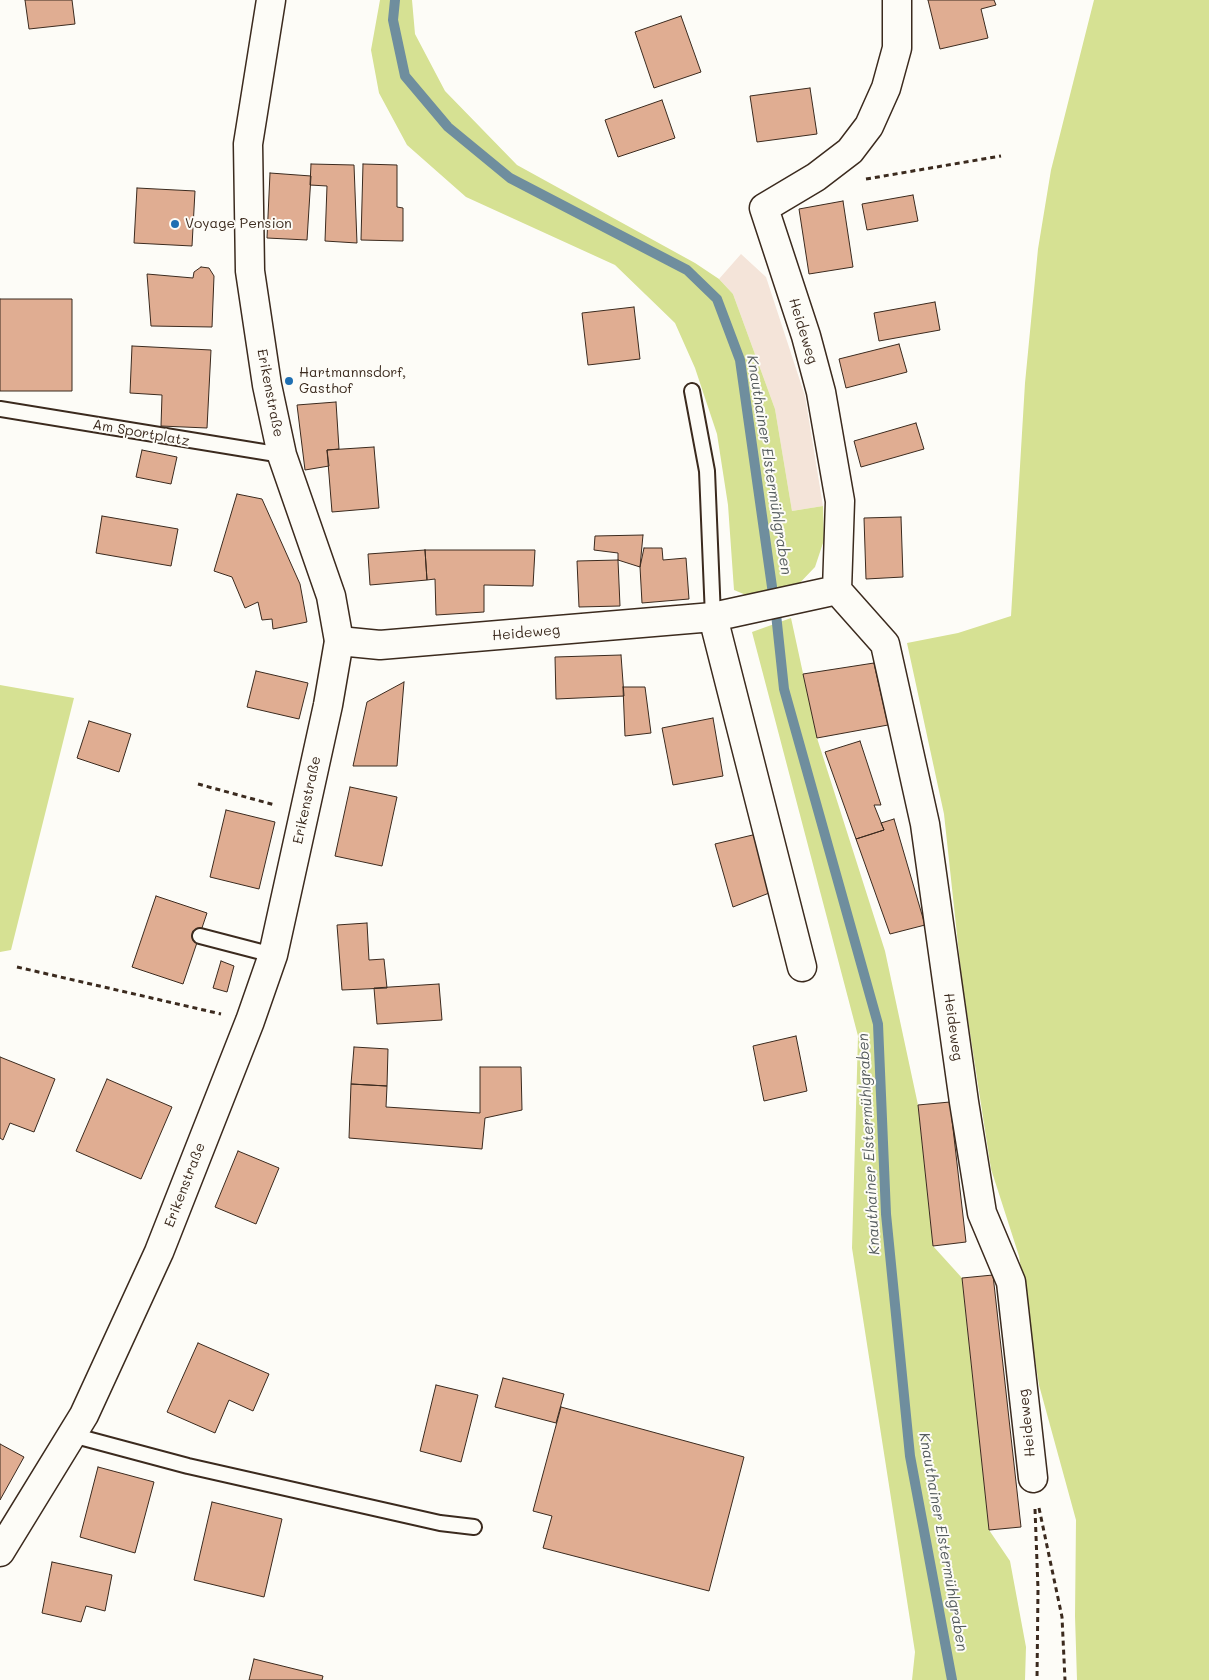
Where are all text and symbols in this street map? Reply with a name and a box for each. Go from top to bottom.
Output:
place label: Voyage Pension [185,216,292,232]
marker: Voyage Pension [169,218,181,230]
street label: Heideweg [785,296,821,366]
street label: Erikenstraße [253,347,287,439]
water label: Knauthainer Elstermühlgraben [743,354,795,576]
place label: Hartmannsdorf, Gasthof [299,365,406,398]
marker: Hartmannsdorf, Gasthof [283,375,295,387]
street label: Am Sportplatz [91,416,191,450]
street label: Heideweg [491,622,561,644]
street label: Erikenstraße [289,755,325,845]
street label: Heideweg [940,992,966,1062]
water label: Knauthainer Elstermühlgraben [854,1033,884,1255]
street label: Erikenstraße [161,1140,209,1230]
street label: Heideweg [1015,1388,1039,1458]
water label: Knauthainer Elstermühlgraben [915,1431,971,1653]

